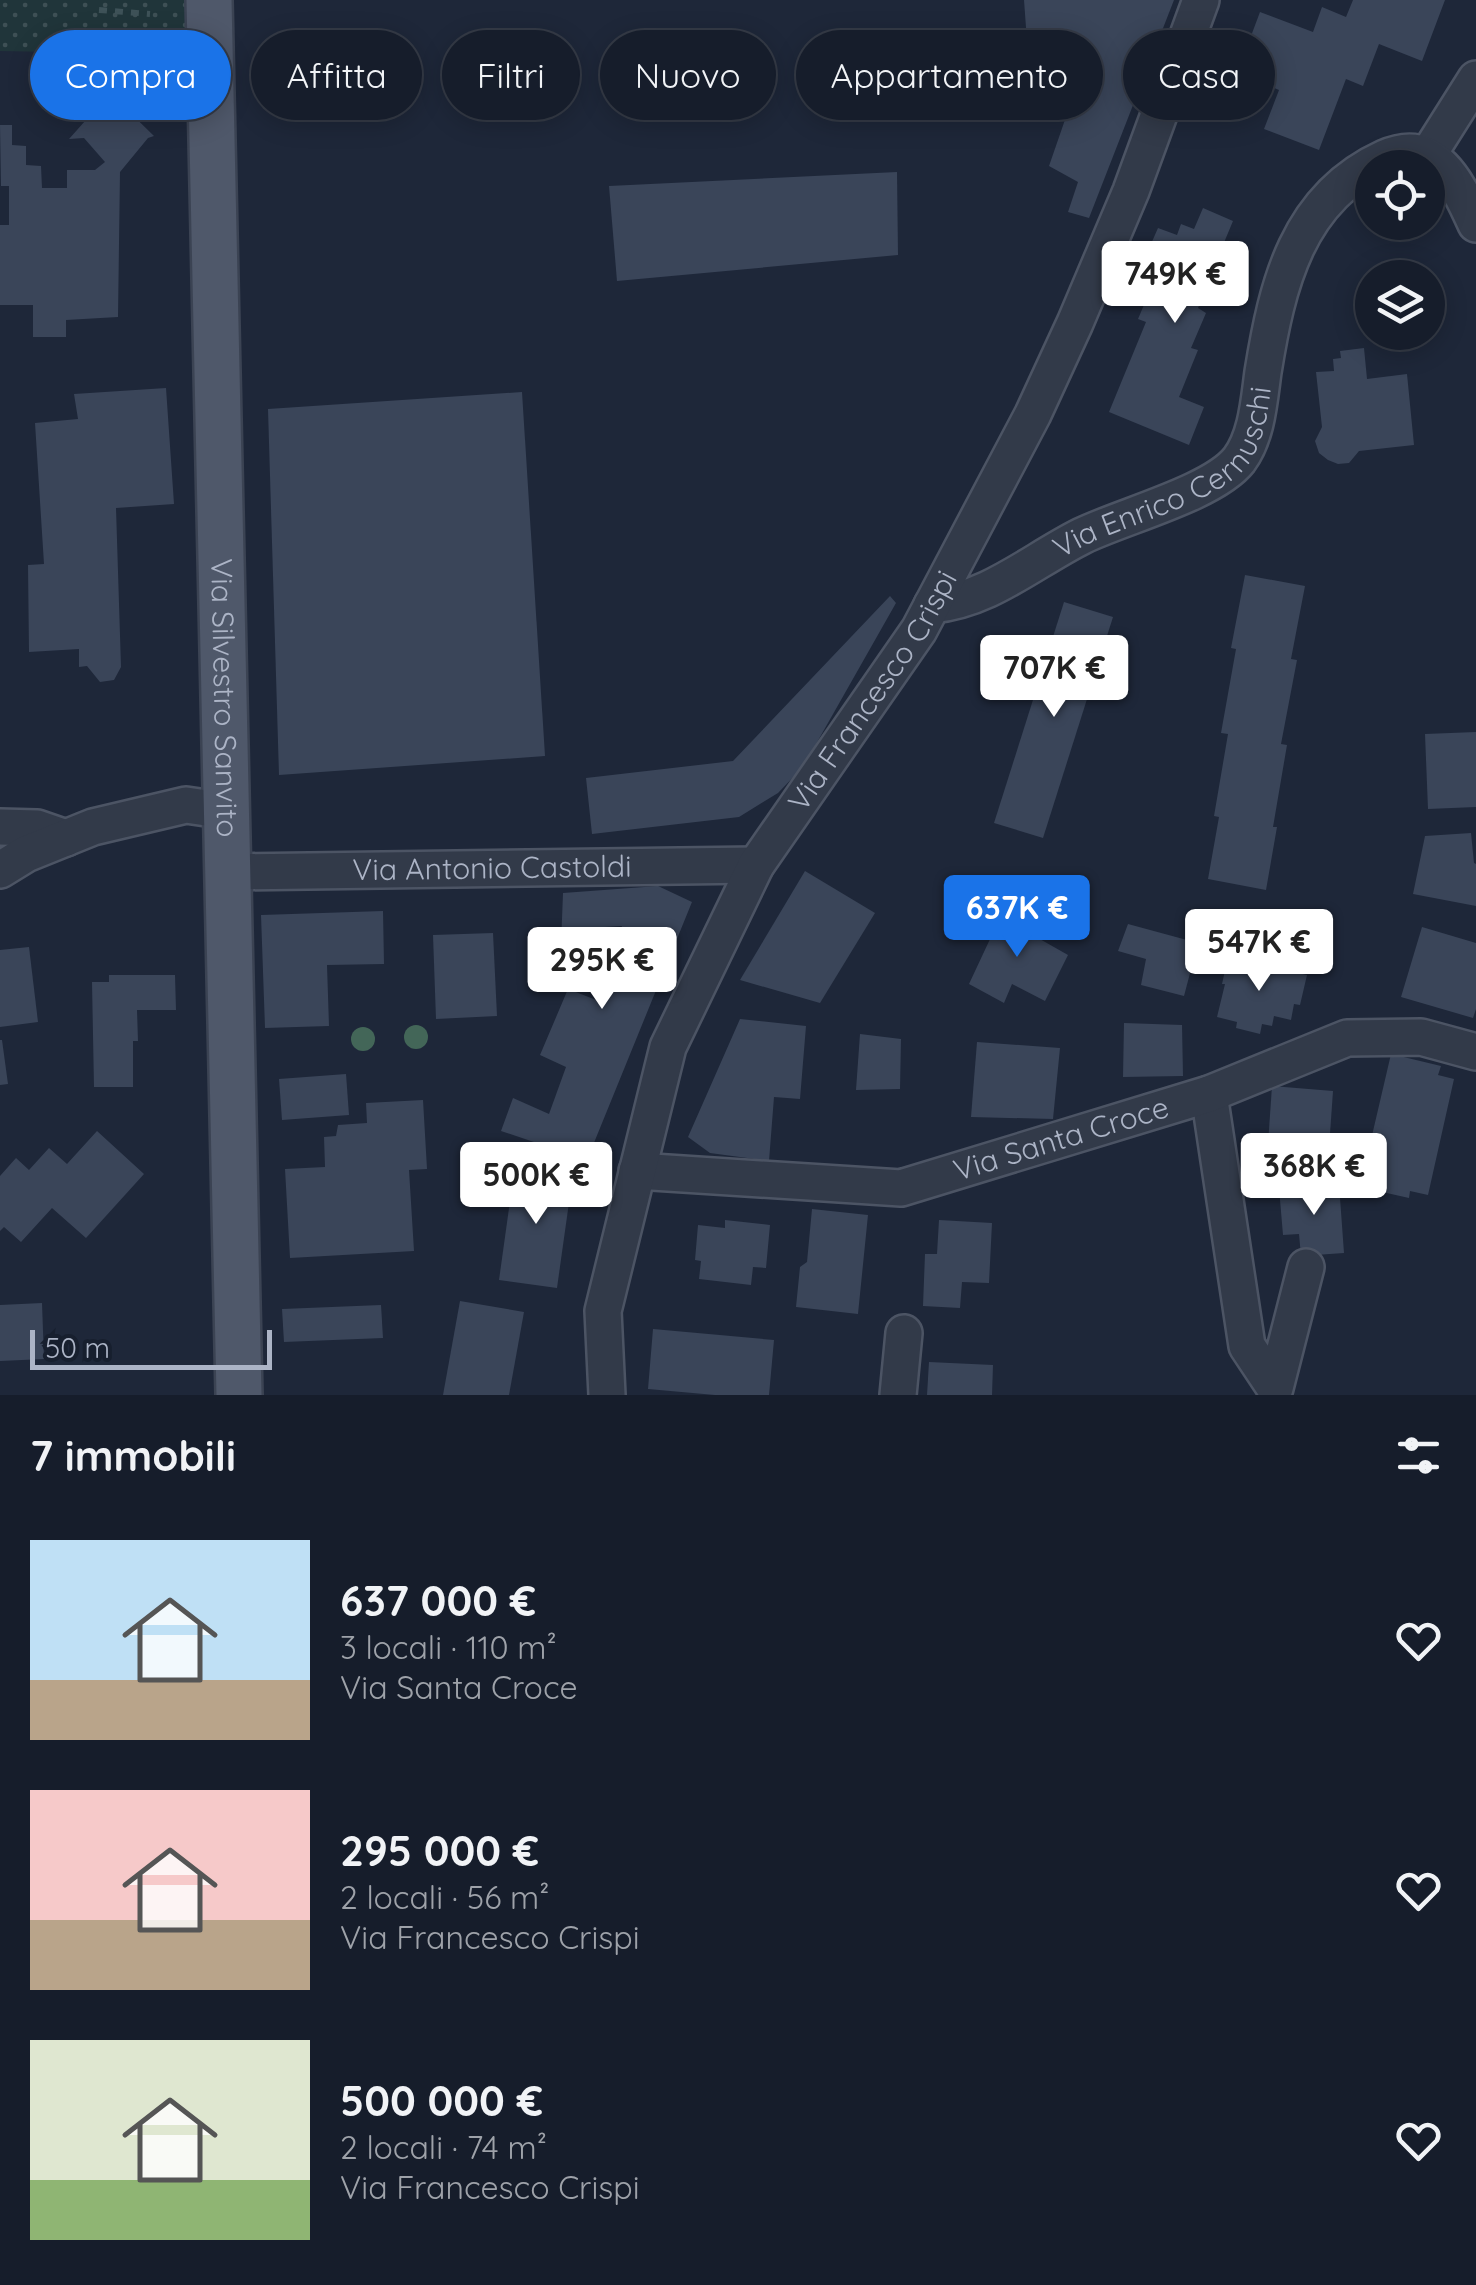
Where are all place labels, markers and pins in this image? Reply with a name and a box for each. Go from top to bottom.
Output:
pin: 749K € [1094,241,1256,326]
pin: 707K € [973,635,1135,720]
pin: 637K € [936,875,1098,960]
pin: 547K € [1178,909,1340,994]
pin: 295K € [521,927,683,1012]
pin: 368K € [1233,1133,1395,1218]
pin: 500K € [455,1142,617,1227]

